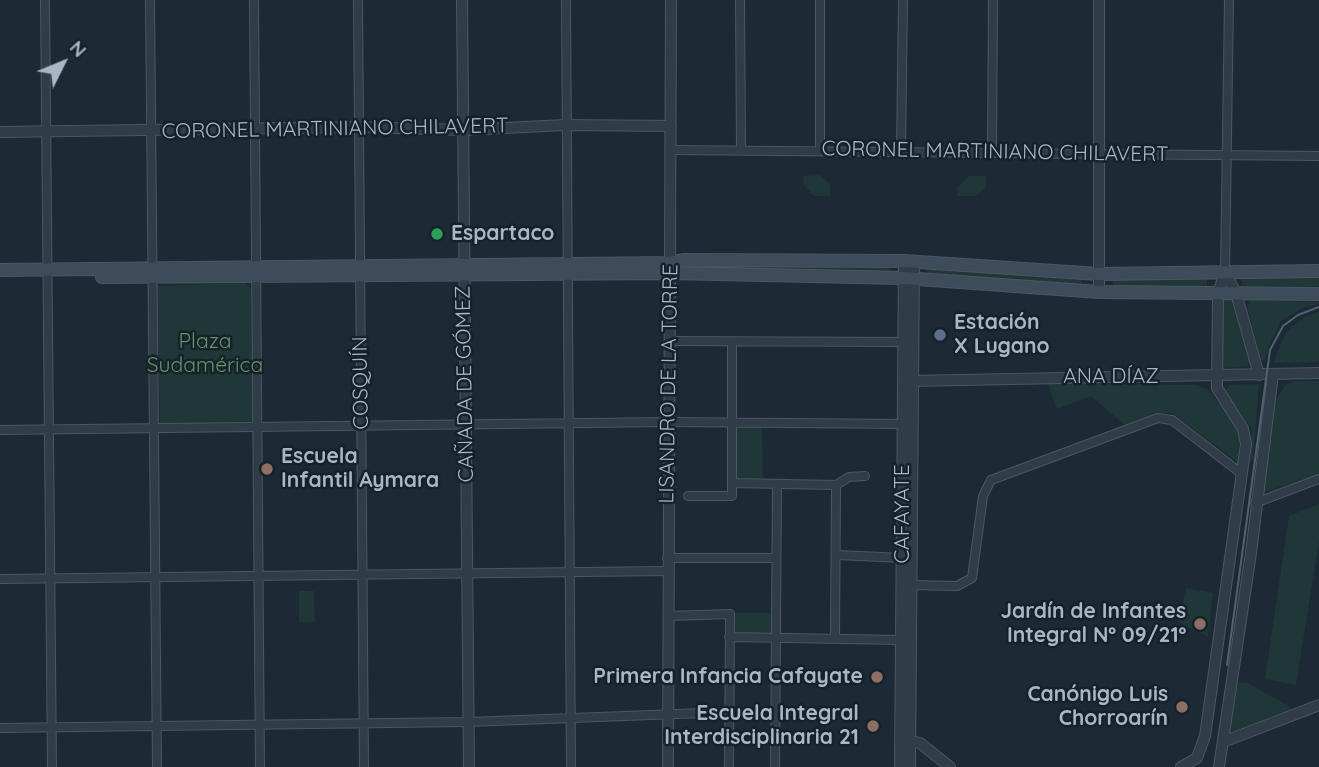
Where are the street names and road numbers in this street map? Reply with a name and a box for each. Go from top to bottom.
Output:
street label: CORONEL MARTINIANO CHILAVERT [161,113,509,145]
street label: CORONEL MARTINIANO CHILAVERT [821,136,1169,168]
street label: LISANDRO DE LA TORRE [654,264,684,504]
street label: CAÑADA DE GÓMEZ [451,285,479,483]
street label: COSQUÍN [348,336,374,430]
street label: ANA DÍAZ [1063,364,1159,390]
street label: CAFAYATE [890,464,916,564]

